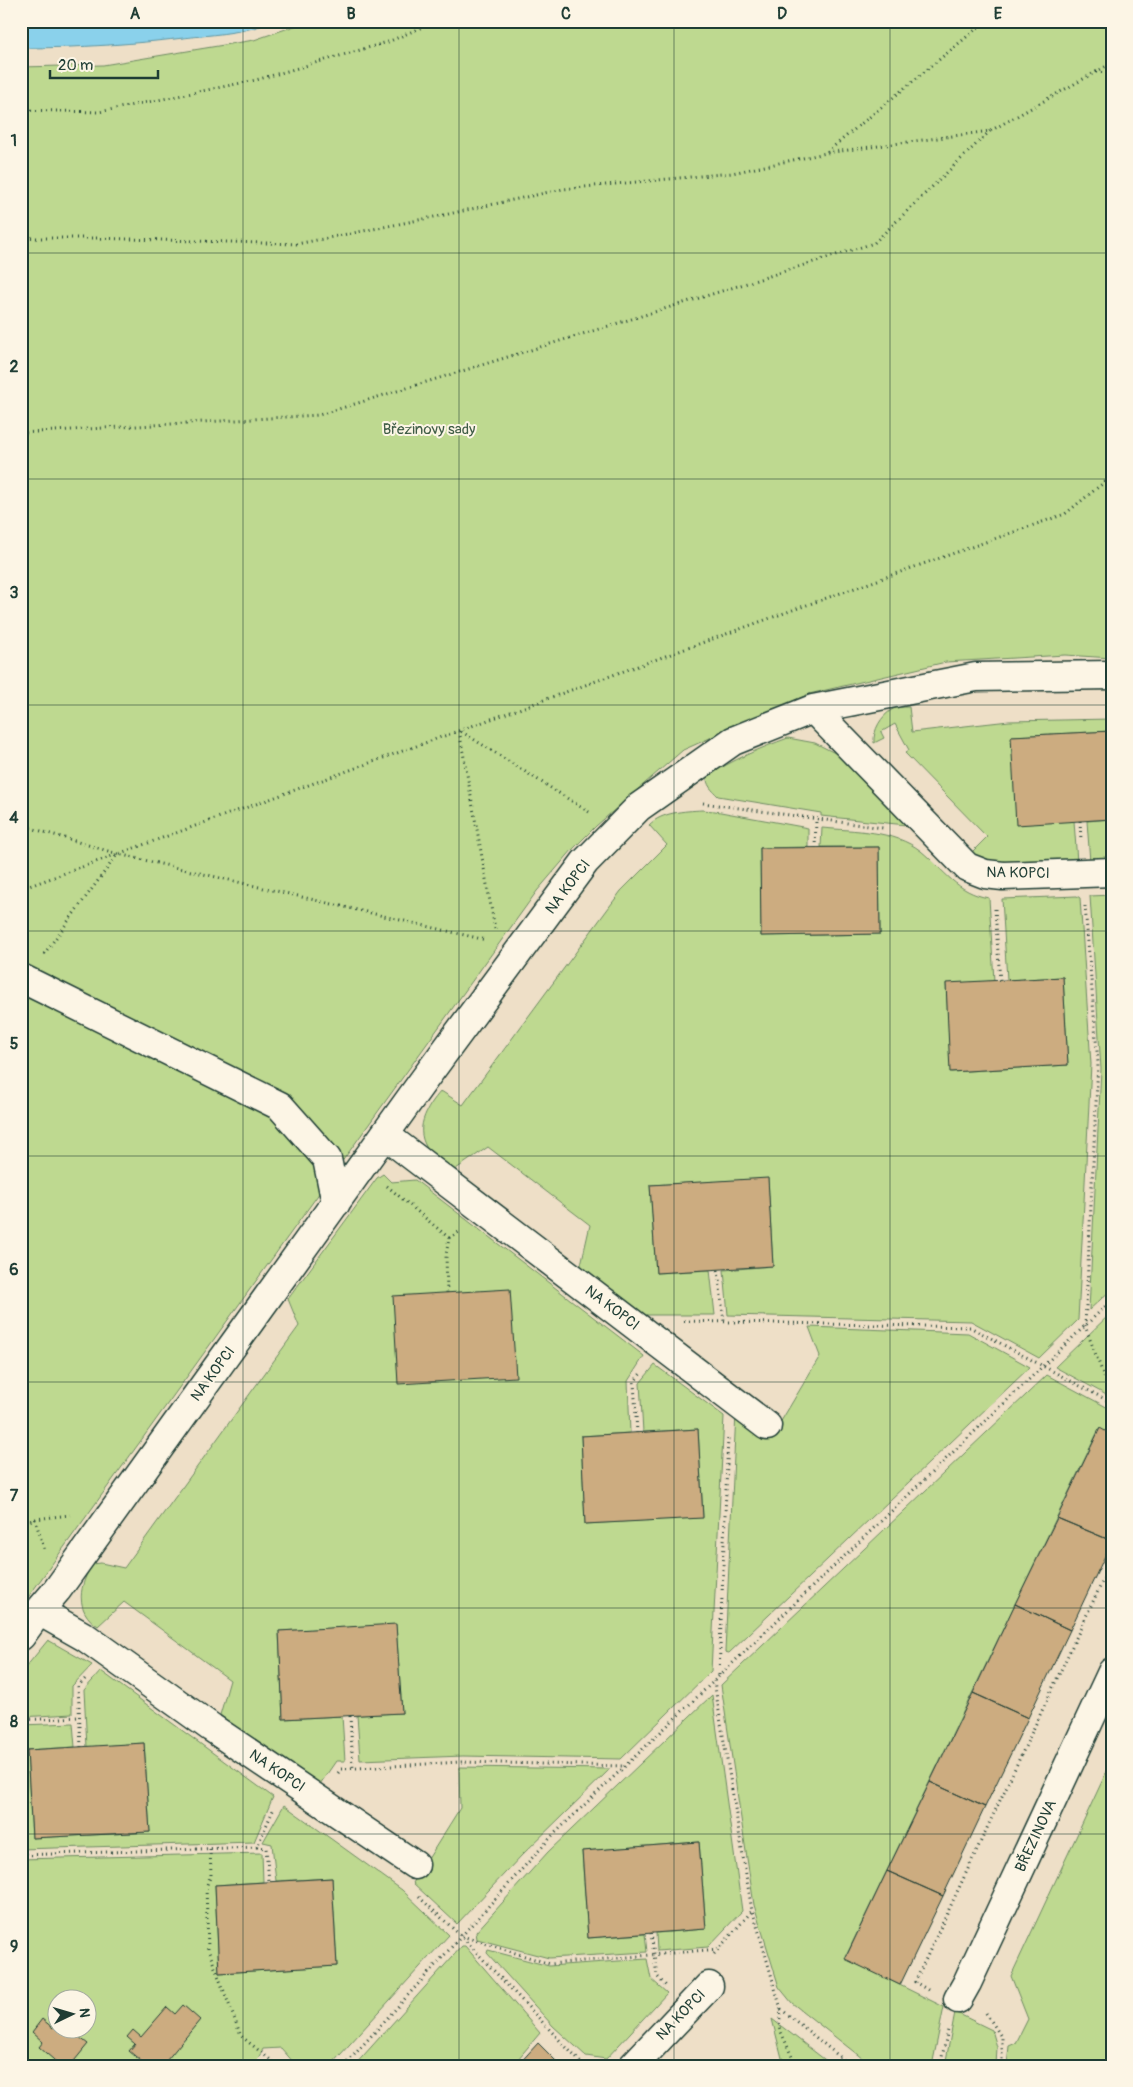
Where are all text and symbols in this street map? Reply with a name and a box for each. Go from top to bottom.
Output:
text: A [130,4,141,24]
text: B [346,4,356,24]
text: C [561,4,571,24]
text: D [777,4,787,24]
text: E [994,4,1003,24]
scale bar [50,48,158,80]
text: 20 m [58,56,93,75]
text: 1 [11,131,17,151]
text: 2 [10,357,19,377]
park label: Březinovy sady [383,420,476,439]
text: 3 [10,583,19,603]
text: 4 [9,808,19,828]
street label: NA KOPCI [541,856,595,918]
street label: NA KOPCI [986,863,1050,883]
text: 5 [10,1034,19,1054]
text: 6 [9,1260,19,1280]
street label: NA KOPCI [581,1281,643,1335]
street label: NA KOPCI [187,1343,239,1405]
text: 7 [10,1486,19,1506]
text: 8 [10,1712,18,1732]
street label: NA KOPCI [245,1745,309,1797]
street label: BŘEZINOVA [1011,1797,1061,1875]
text: 9 [10,1937,18,1957]
street label: NA KOPCI [652,1986,710,2044]
north arrow [48,1990,98,2040]
text: N [76,2007,93,2018]

